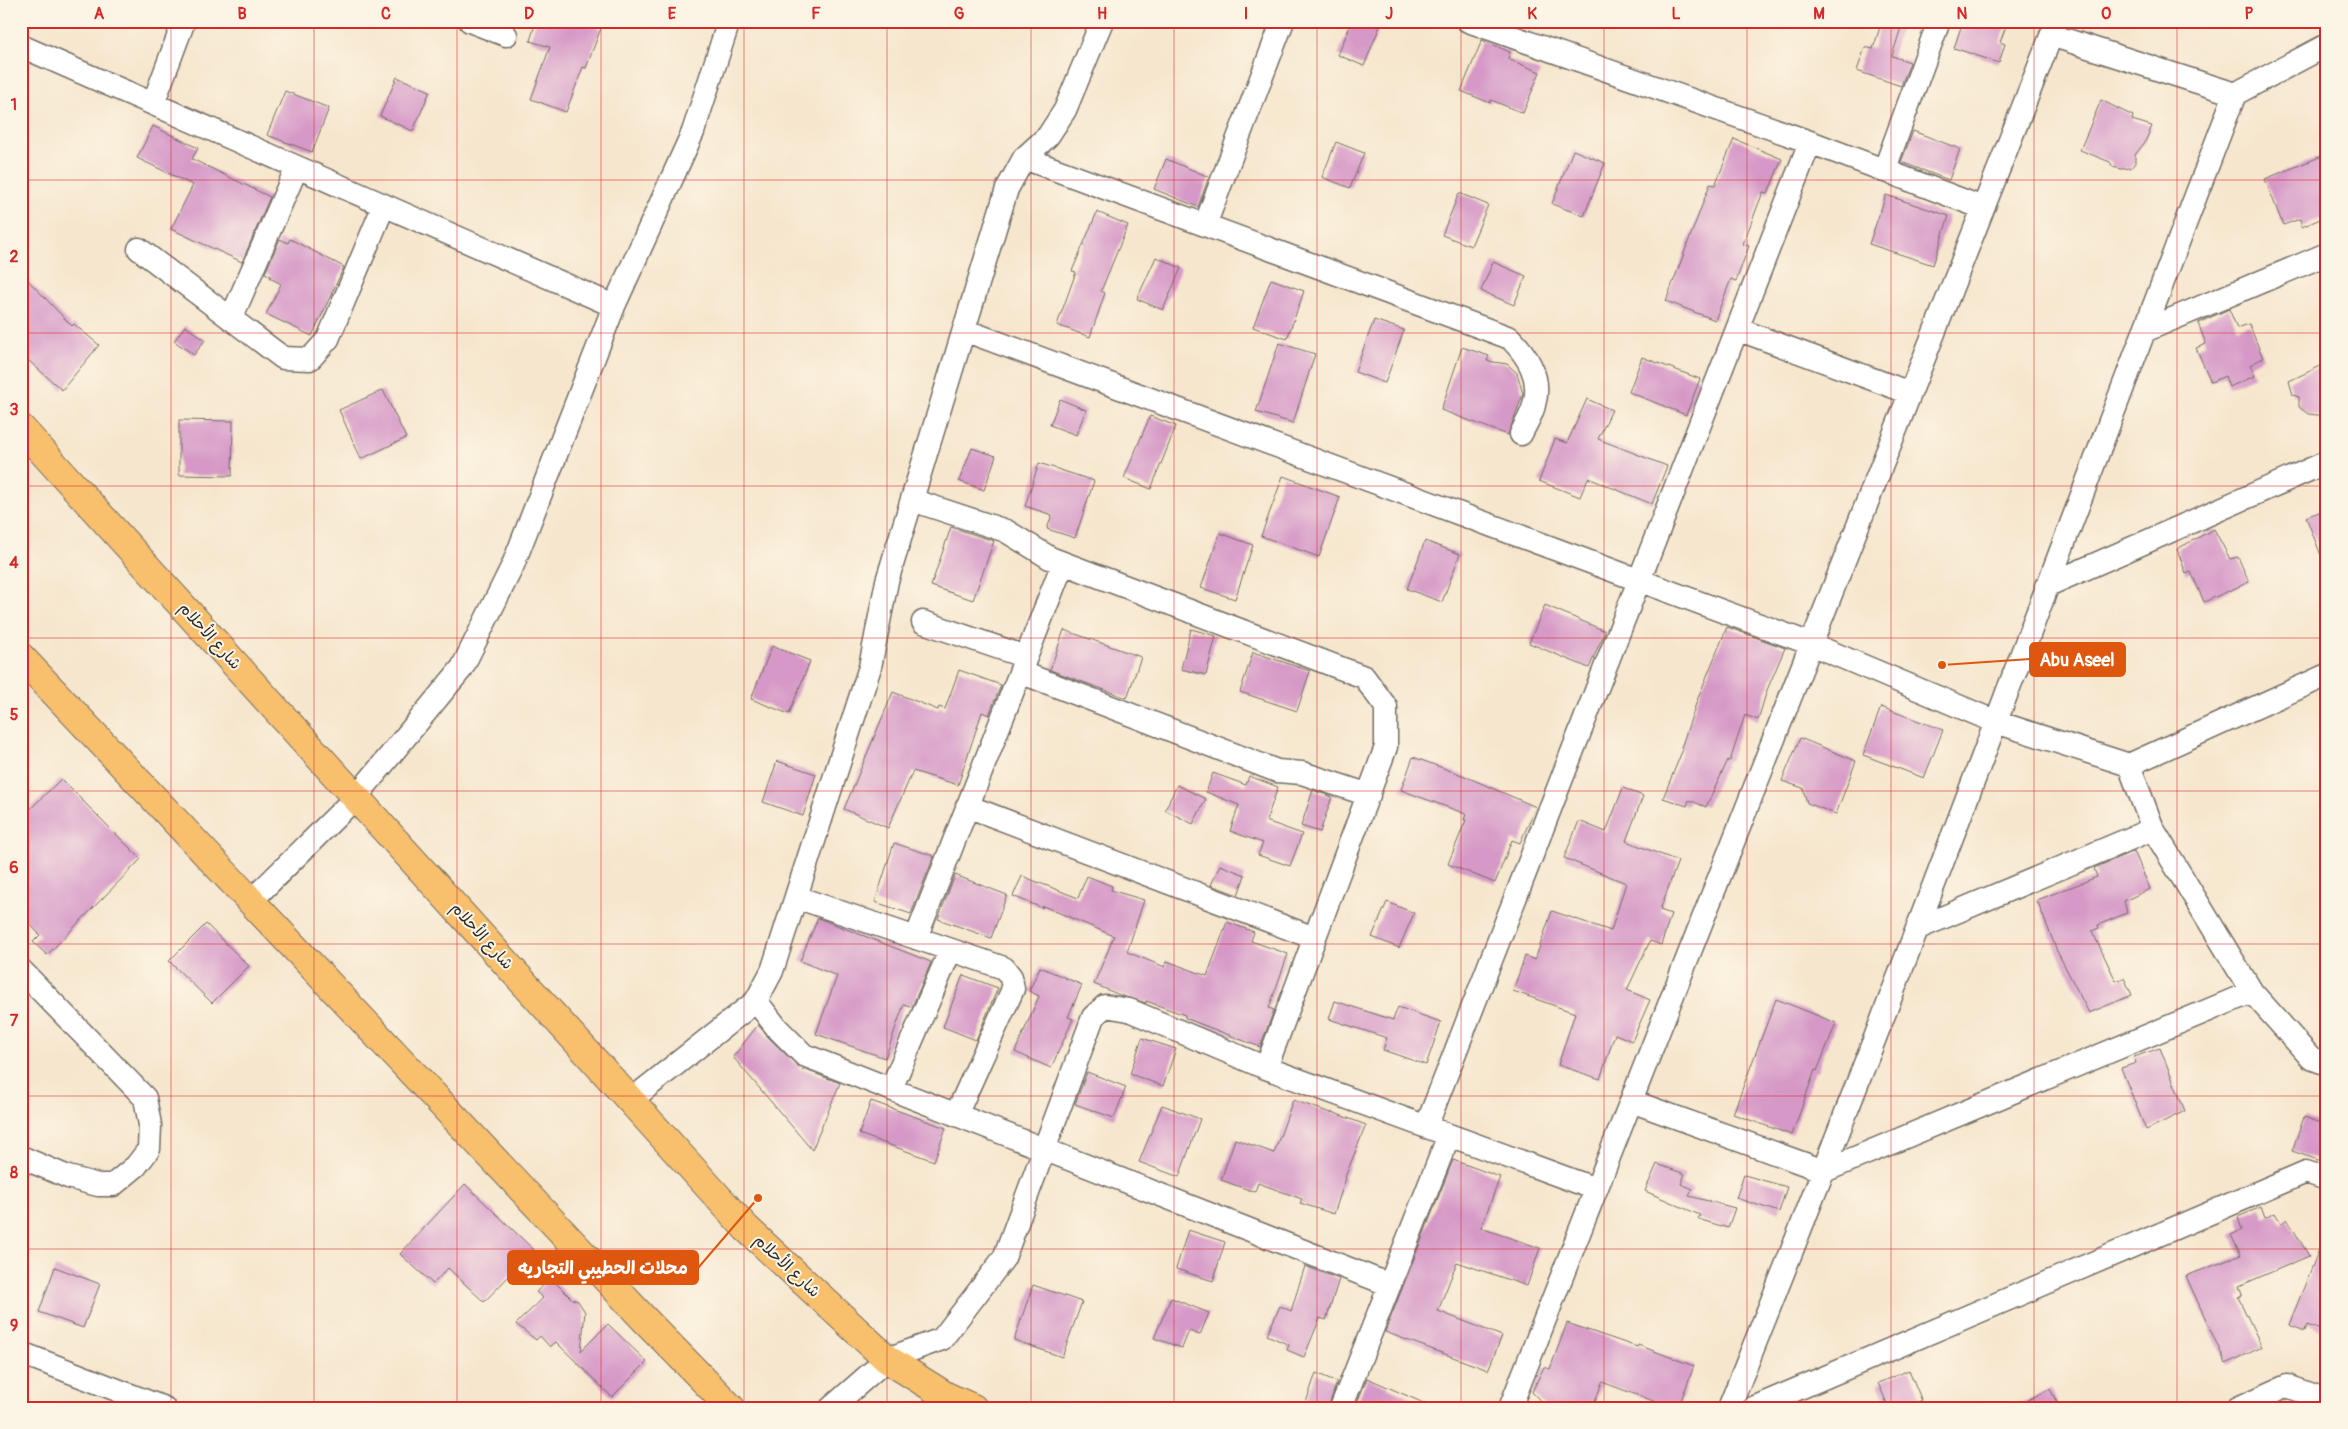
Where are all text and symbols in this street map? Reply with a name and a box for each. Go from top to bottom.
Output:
text: A [94,4,105,24]
text: B [237,4,247,24]
text: C [381,4,391,24]
text: D [524,4,534,24]
text: E [668,4,677,24]
text: F [811,4,821,24]
text: G [954,4,965,24]
text: H [1097,4,1107,24]
text: I [1244,4,1248,24]
text: J [1385,4,1393,24]
text: K [1527,4,1537,24]
text: L [1671,4,1681,24]
text: M [1813,4,1825,24]
text: N [1957,4,1968,24]
text: O [2101,4,2111,24]
text: P [2245,4,2254,24]
text: 1 [11,95,17,115]
text: 2 [10,247,19,267]
text: 3 [10,400,19,420]
text: 4 [9,553,19,573]
street label: شارع الأحلام [173,598,246,675]
callout: Abu Aseel [2030,643,2125,676]
text: Abu Aseel [2039,649,2115,672]
text: 5 [10,705,19,725]
text: 6 [9,858,19,878]
street label: شارع الأحلام [445,898,518,975]
text: 7 [10,1011,19,1031]
text: 8 [10,1163,18,1183]
street label: شارع الأحلام [748,1229,825,1303]
callout: محلات الحطيبي التجاريه [508,1251,698,1284]
text: محلات الحطيبي التجاريه [518,1257,688,1284]
text: 9 [10,1316,18,1336]

